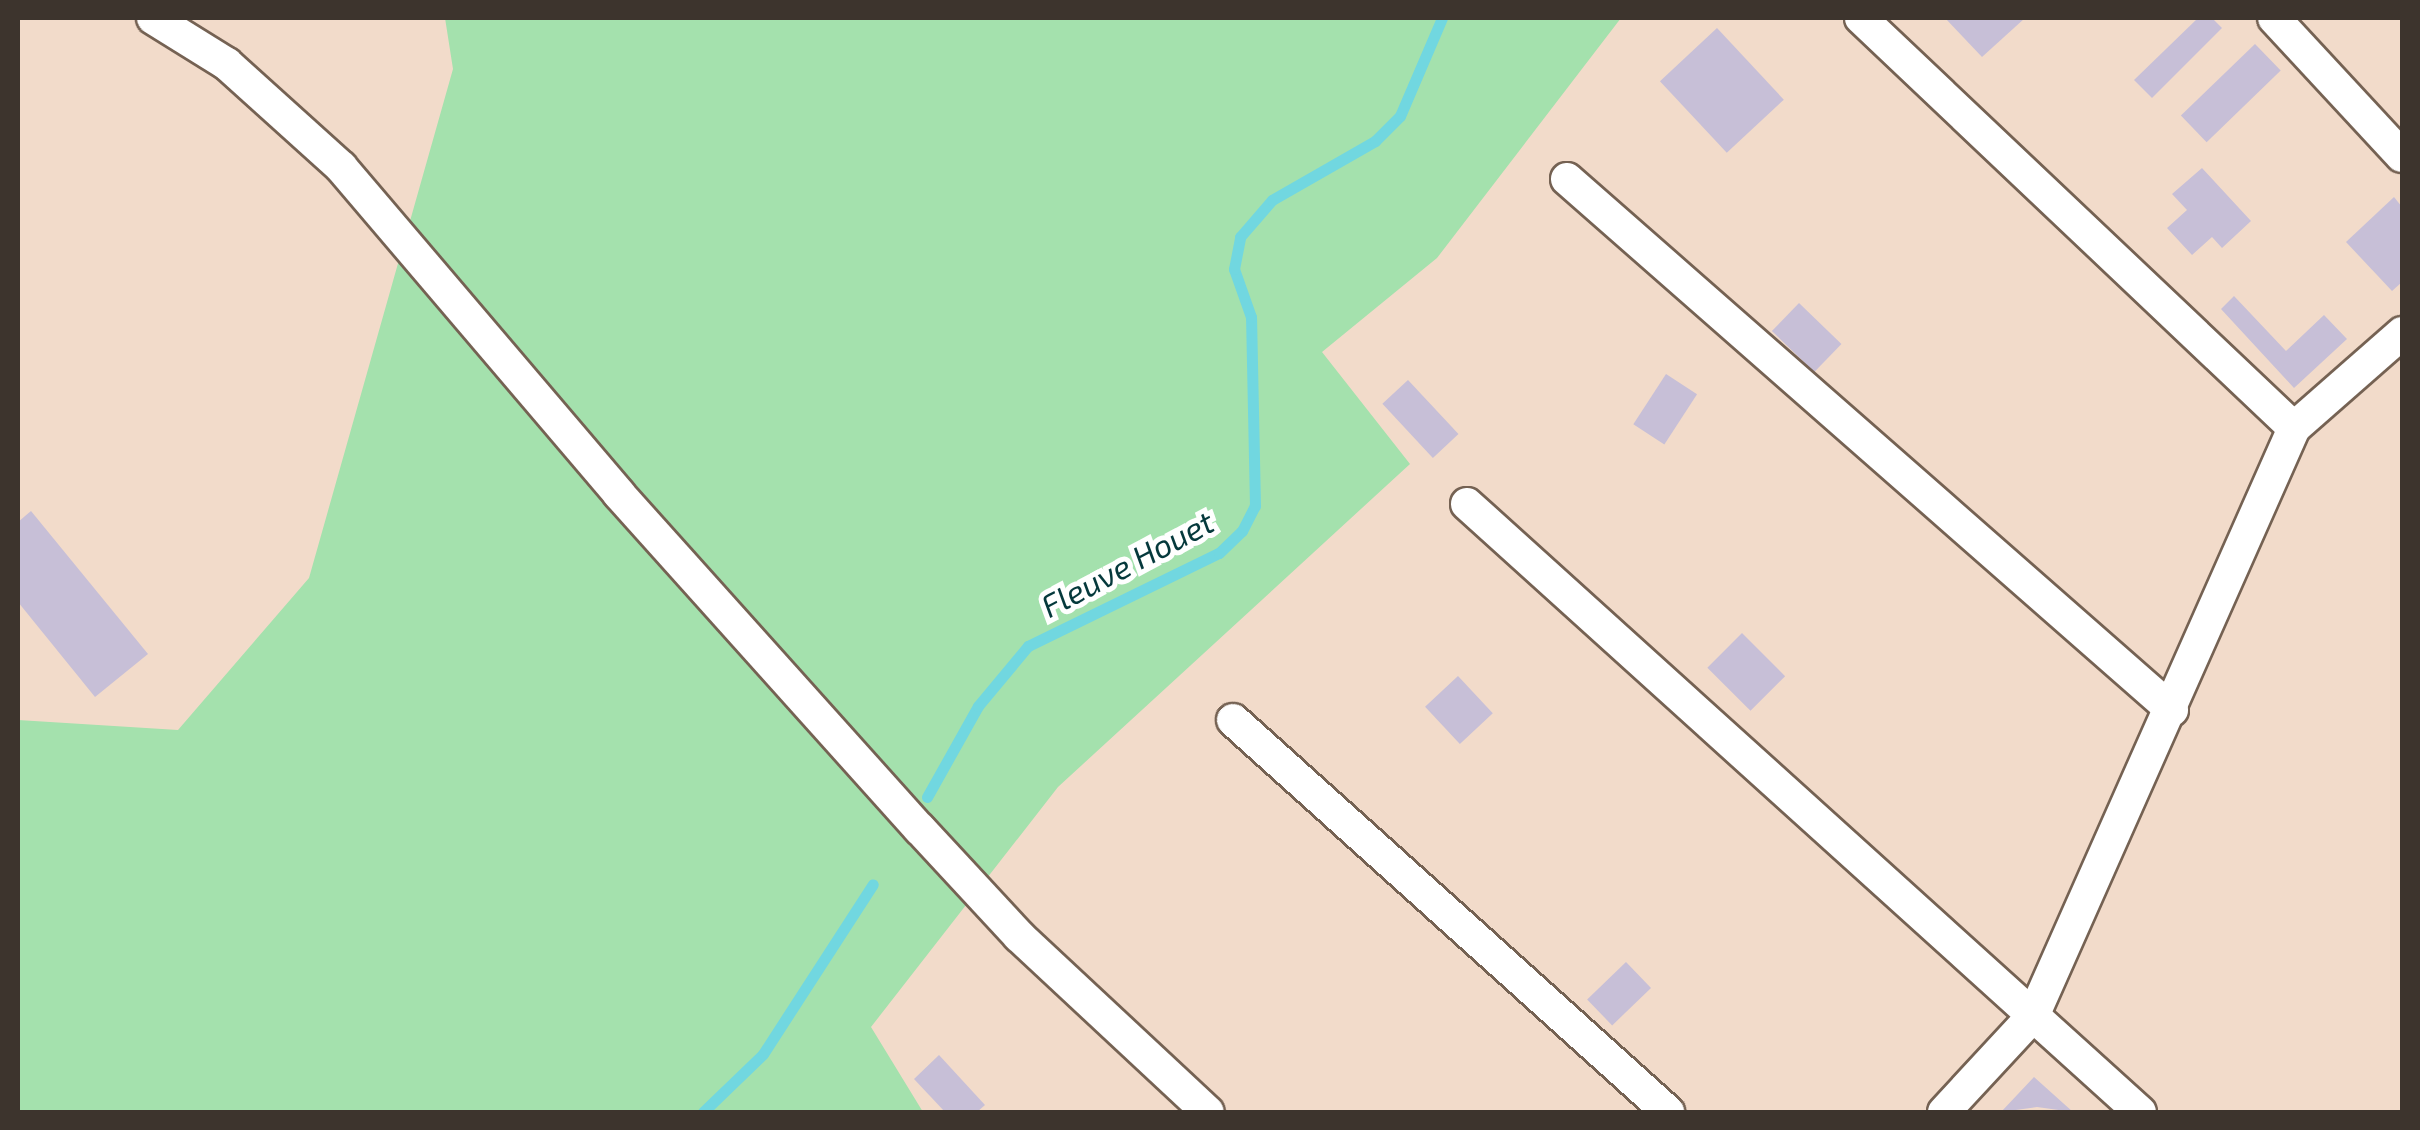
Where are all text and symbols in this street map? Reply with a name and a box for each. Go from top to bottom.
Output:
water label: Fleuve Houet [1034,501,1220,625]

